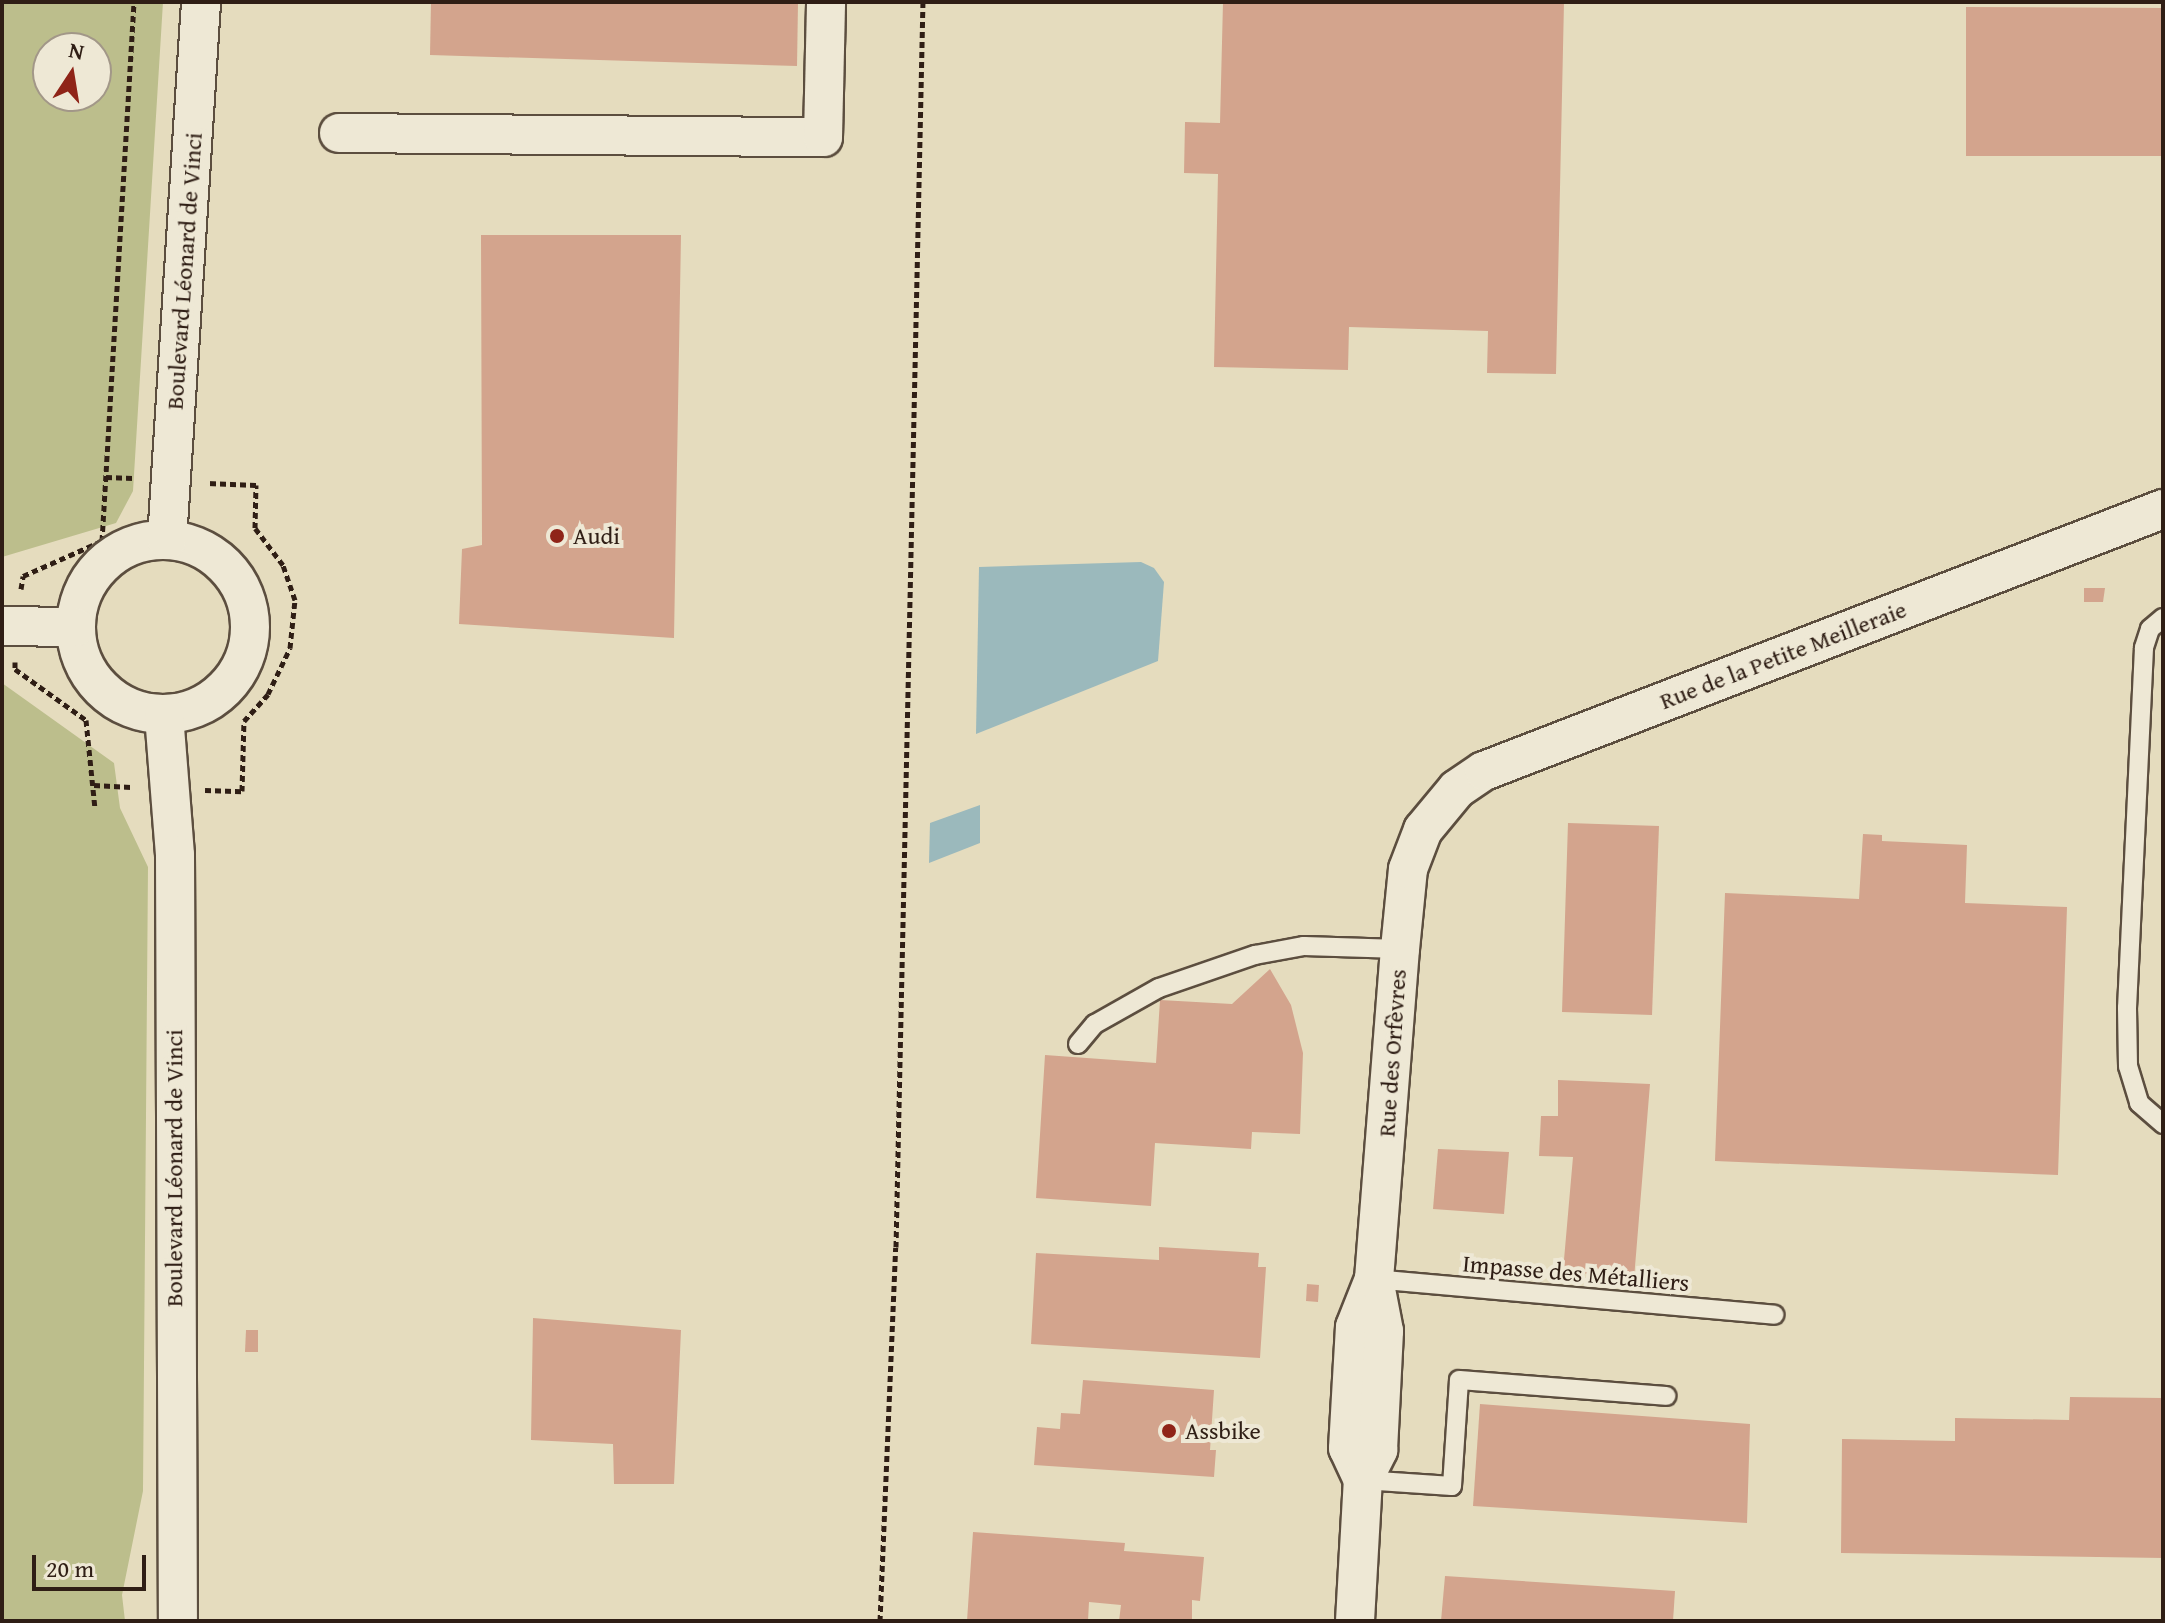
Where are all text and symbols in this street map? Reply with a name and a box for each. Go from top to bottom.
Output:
north arrow [32,32,112,112]
text: N [66,33,87,68]
street label: Boulevard Léonard de Vinci [160,131,208,411]
place label: Audi [573,522,620,550]
marker: Audi [548,527,566,545]
street label: Rue de la Petite Meilleraie [1656,595,1910,715]
street label: Rue des Orfèvres [1372,968,1412,1138]
street label: Boulevard Léonard de Vinci [160,1029,188,1307]
street label: Impasse des Métalliers [1461,1249,1691,1297]
place label: Assbike [1185,1417,1261,1445]
marker: Assbike [1160,1422,1178,1440]
scale bar [36,1539,150,1589]
text: 20 m [46,1551,94,1586]

